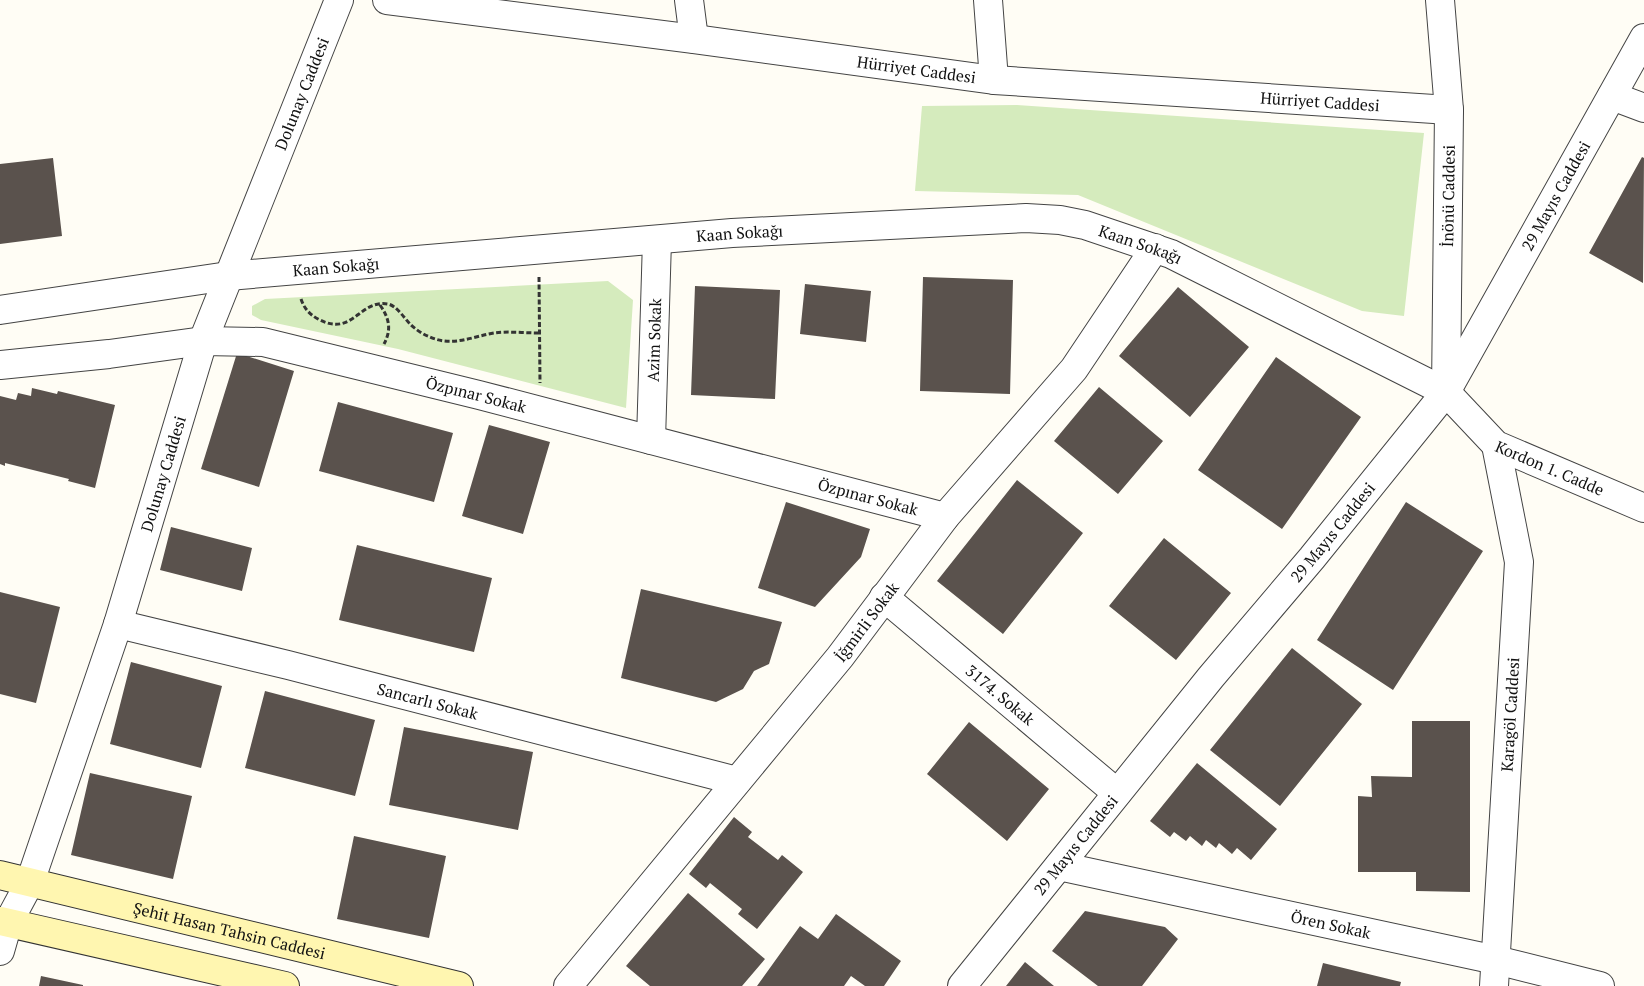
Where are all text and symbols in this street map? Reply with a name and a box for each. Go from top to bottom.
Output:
street label: Dolunay Caddesi [269,34,334,153]
street label: Hürriyet Caddesi [856,50,977,88]
street label: Hürriyet Caddesi [1260,87,1381,116]
street label: 29 Mayıs Caddesi [1516,137,1595,255]
street label: İnönü Caddesi [1436,144,1460,247]
street label: Kaan Sokağı [695,219,784,247]
street label: Kaan Sokağı [1096,219,1186,269]
street label: Kaan Sokağı [292,252,381,281]
street label: Azim Sokak [642,297,666,382]
street label: Özpınar Sokak [424,371,530,418]
street label: Dolunay Caddesi [135,413,191,534]
street label: Kordon 1. Cadde [1492,435,1608,501]
street label: Özpınar Sokak [815,473,921,521]
street label: 29 Mayıs Caddesi [1285,477,1380,587]
street label: İğmirli Sokak [830,577,904,666]
street label: Karagöl Caddesi [1496,656,1524,772]
street label: 3174. Sokak [961,659,1040,731]
street label: Sancarlı Sokak [375,677,481,725]
street label: 29 Mayıs Caddesi [1029,790,1123,900]
street label: Şehit Hasan Tahsin Caddesi [131,897,328,964]
street label: Ören Sokak [1289,905,1374,944]

